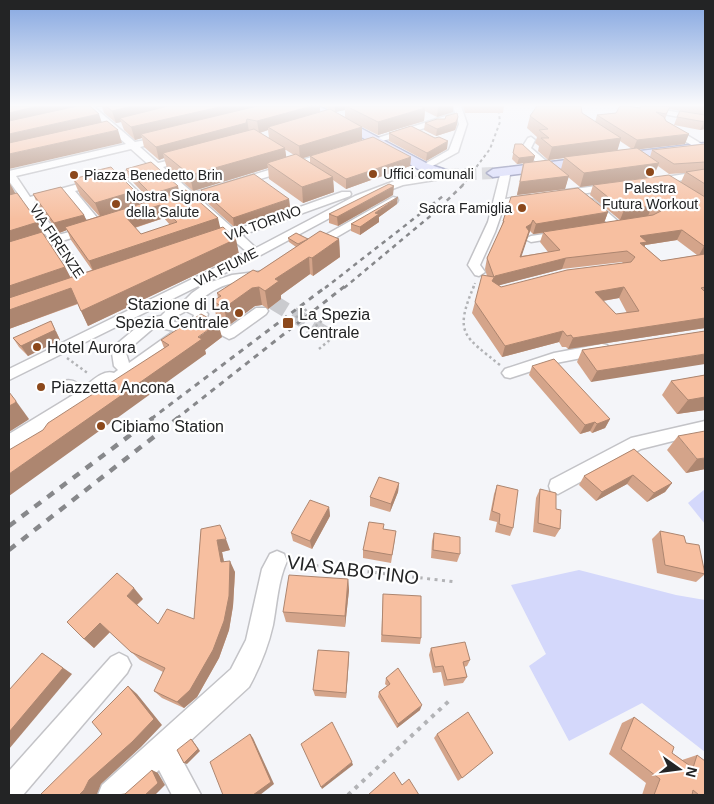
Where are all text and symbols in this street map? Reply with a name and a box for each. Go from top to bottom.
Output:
place label: Uffici comunali [383,166,474,182]
marker: Palestra Futura Workout [644,166,656,178]
place label: Piazza Benedetto Brin [84,167,223,183]
marker: Uffici comunali [367,168,379,180]
marker: Piazza Benedetto Brin [68,169,80,181]
place label: Palestra Futura Workout [602,180,698,212]
place label: Nostra Signora della Salute [126,188,220,220]
marker: Nostra Signora della Salute [110,198,122,210]
place label: Sacra Famiglia [419,200,512,216]
street label: VIA FIRENZE [26,201,88,281]
street label: VIA TORINO [223,202,303,244]
marker: Sacra Famiglia [516,202,528,214]
street label: VIA FIUME [192,244,260,290]
place label: Stazione di La Spezia Centrale [115,296,229,331]
place label: La Spezia Centrale [299,306,370,341]
marker: Stazione di La Spezia Centrale [233,307,245,319]
marker: La Spezia Centrale [281,316,295,330]
place label: Hotel Aurora [47,339,136,356]
marker: Hotel Aurora [31,341,43,353]
place label: Piazzetta Ancona [51,379,175,396]
marker: Piazzetta Ancona [35,381,47,393]
place label: Cibiamo Station [111,418,224,435]
marker: Cibiamo Station [95,420,107,432]
street label: VIA SABOTINO [286,551,420,589]
north arrow [654,744,704,794]
text: N [683,765,701,779]

